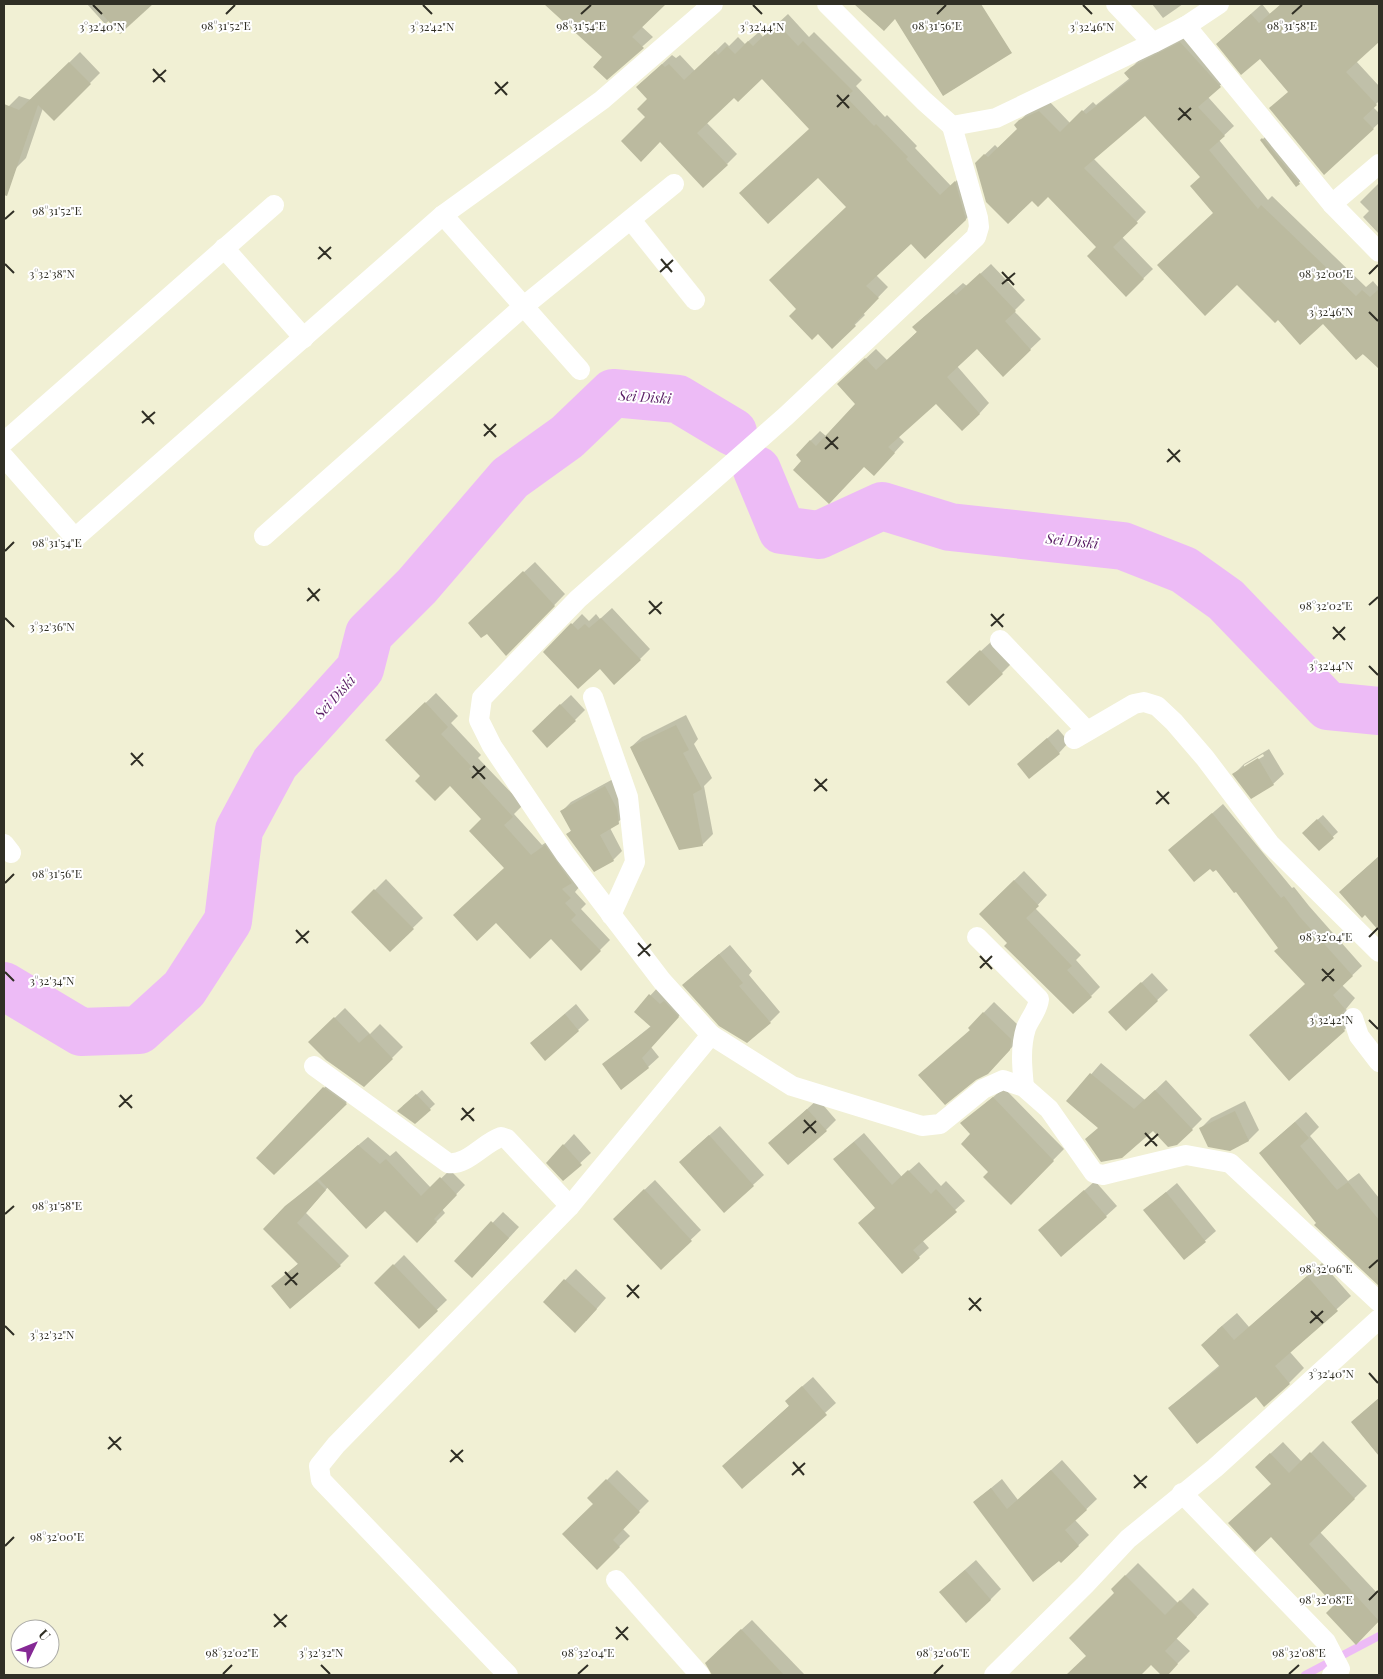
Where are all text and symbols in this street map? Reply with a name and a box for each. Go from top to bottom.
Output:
text: 98°31'52"E [201,17,251,33]
text: 98°31'54"E [556,17,606,33]
text: 98°31'56"E [912,17,962,33]
text: 98°31'58"E [1267,17,1317,33]
text: 3°32'40"N [79,18,126,34]
text: 3°32'42"N [410,18,455,34]
text: 3°32'44"N [740,18,785,34]
text: 3°32'46"N [1069,18,1115,34]
text: 98°31'52"E [32,202,82,218]
text: 3°32'38"N [29,265,75,281]
text: 98°32'00"E [1299,265,1353,281]
text: 3°32'46"N [1308,303,1354,319]
water label: Sei Diski [617,385,673,408]
water label: Sei Diski [1044,528,1100,553]
text: 98°31'54"E [32,534,82,550]
text: 98°32'02"E [1300,597,1352,613]
text: 3°32'36"N [29,618,75,634]
text: 3°32'44"N [1309,657,1354,673]
water label: Sei Diski [309,670,360,723]
text: 98°31'56"E [32,865,82,881]
text: 98°32'04"E [1300,928,1352,944]
text: 3°32'34"N [29,972,75,988]
text: 3°32'42"N [1309,1011,1354,1027]
text: 98°31'58"E [32,1197,82,1213]
text: 98°32'06"E [1299,1260,1353,1276]
text: 3°32'32"N [29,1326,75,1342]
text: 3°32'40"N [1308,1365,1355,1381]
text: 98°32'00"E [30,1528,84,1544]
text: 98°32'08"E [1299,1591,1353,1607]
north arrow [10,1619,60,1669]
text: U [35,1625,55,1645]
text: 98°32'02"E [206,1644,258,1660]
text: 3°32'32"N [298,1644,344,1660]
text: 98°32'04"E [562,1644,614,1660]
text: 98°32'06"E [916,1644,970,1660]
text: 98°32'08"E [1272,1644,1326,1660]

